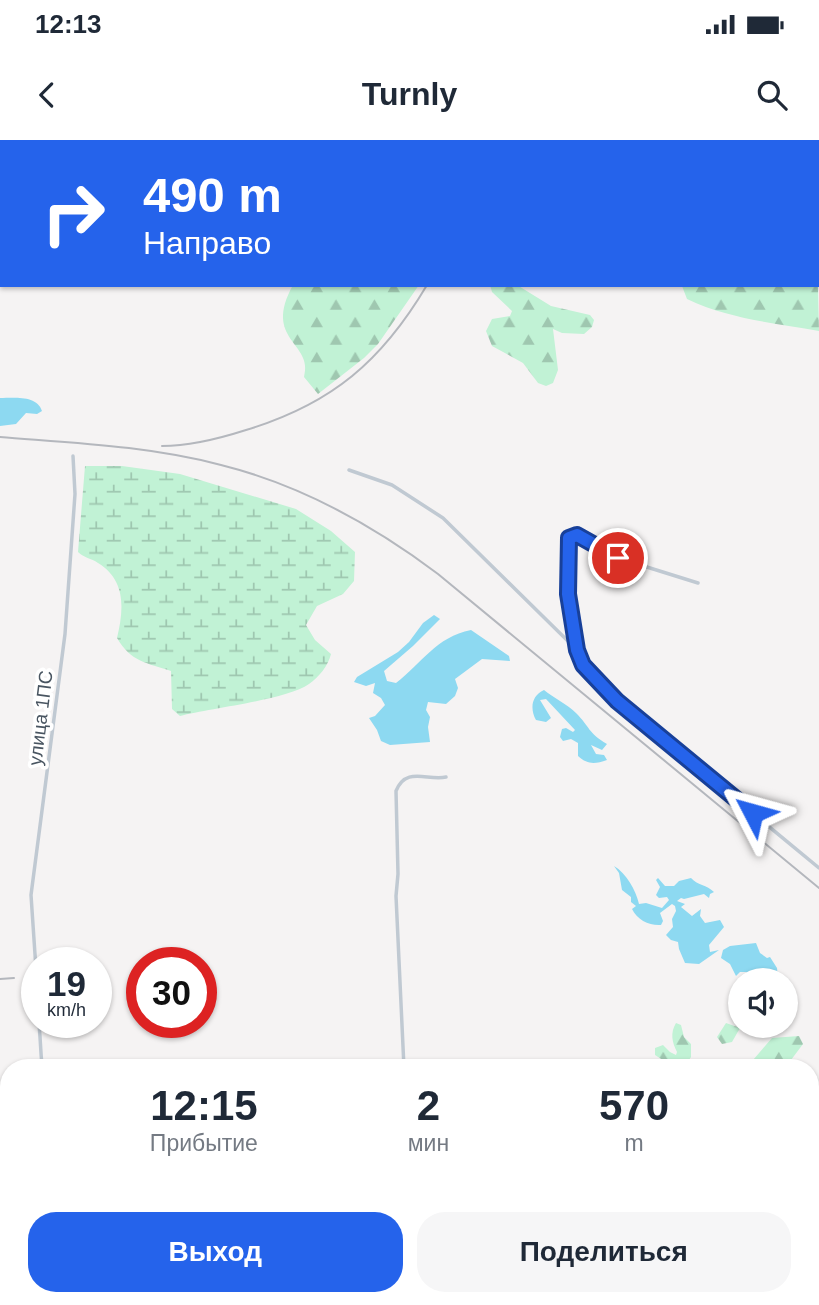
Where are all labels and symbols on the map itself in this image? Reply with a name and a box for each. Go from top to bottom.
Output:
pin [588,528,648,588]
street label: улица 1ПС [24,669,57,767]
position arrow [716,776,790,850]
speed limit sign: 30 [126,947,217,1038]

